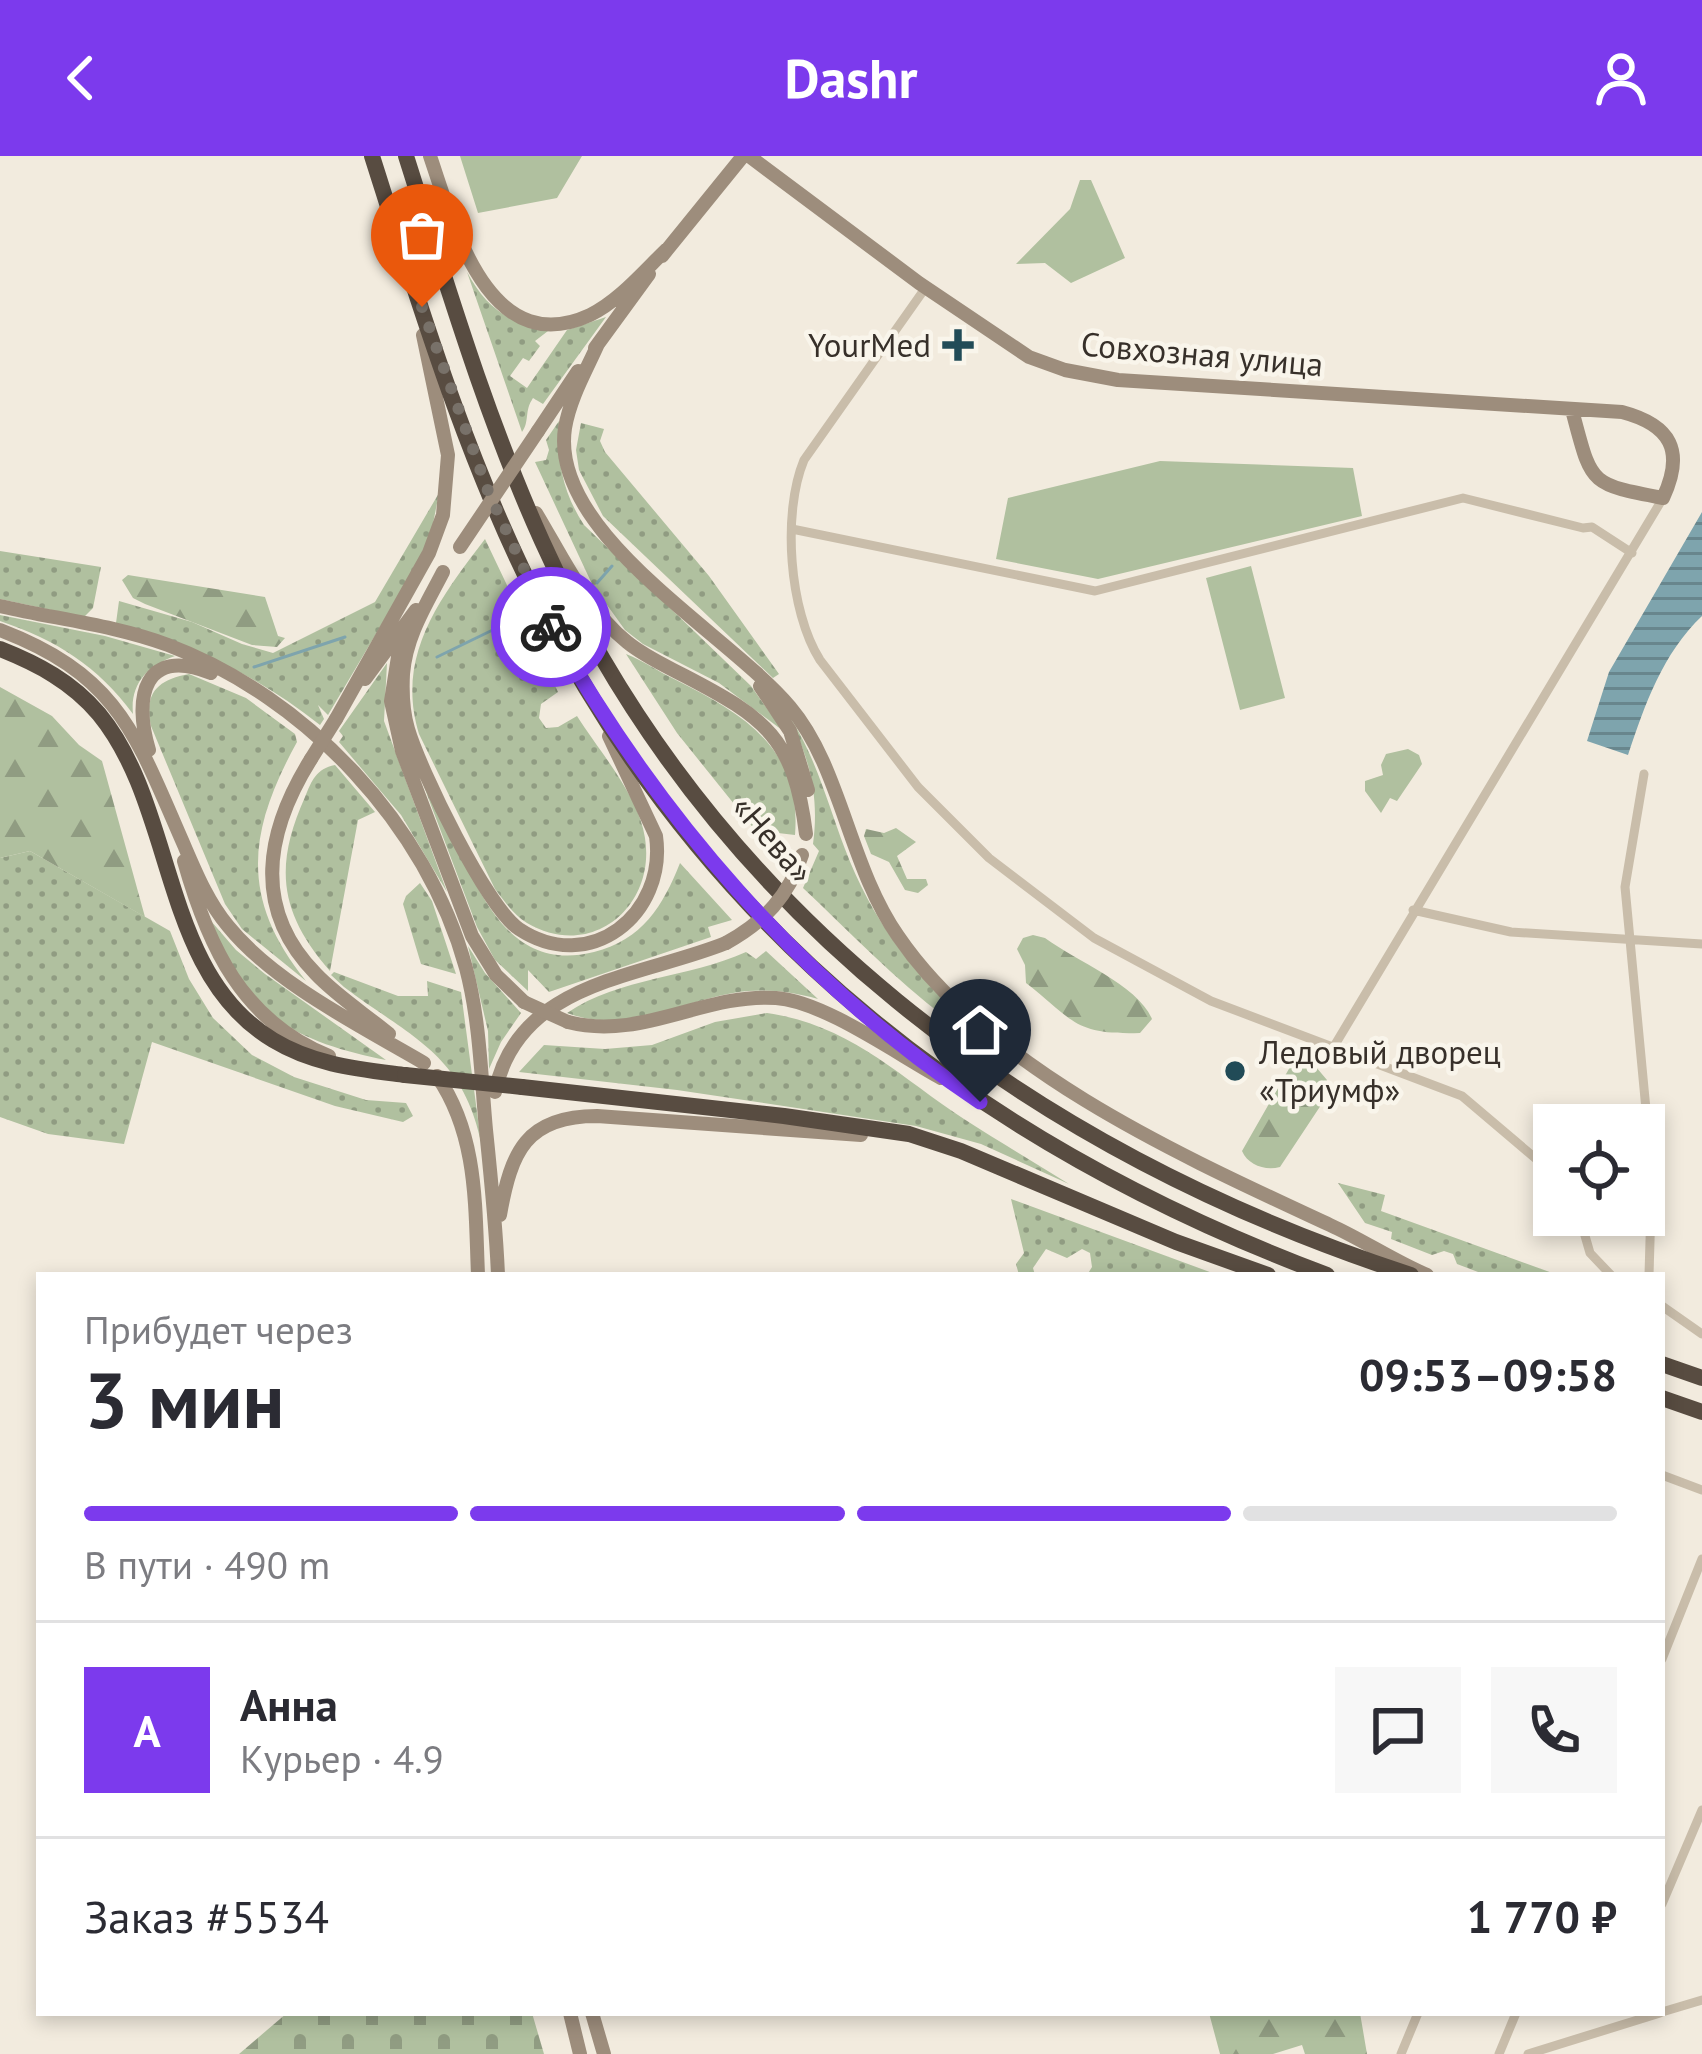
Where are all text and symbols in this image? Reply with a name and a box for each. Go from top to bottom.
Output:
text: Dashr [785,43,917,113]
icon: back [48,45,114,111]
icon: person [1588,45,1654,111]
pin [371,184,473,307]
icon: bag [389,202,455,268]
street label: Совхозная улица [1079,321,1325,386]
place label: YourMed [808,323,931,366]
marker: YourMed [942,329,974,361]
courier [491,567,611,687]
icon: bike [518,594,584,660]
street label: «Нева» [723,786,823,892]
pin [929,979,1031,1102]
icon: home [947,997,1013,1063]
place label: Ледовый дворец «Триумф» [1258,1030,1501,1111]
marker: Ледовый дворец «Триумф» [1222,1058,1248,1084]
map controls [1533,1104,1665,1236]
button: locate [1533,1104,1665,1236]
text: Прибудет через [84,1304,353,1355]
text: 09:53–09:58 [1359,1345,1617,1403]
text: 3 мин [84,1349,284,1450]
text: В пути · 490 m [84,1539,330,1590]
button: chat [1335,1667,1461,1793]
button: phone [1491,1667,1617,1793]
text: Анна [240,1675,338,1733]
text: А [133,1701,161,1759]
text: Курьер · 4.9 [240,1733,444,1784]
text: Заказ #5534 [84,1887,329,1945]
text: 1 770 ₽ [1467,1887,1617,1945]

